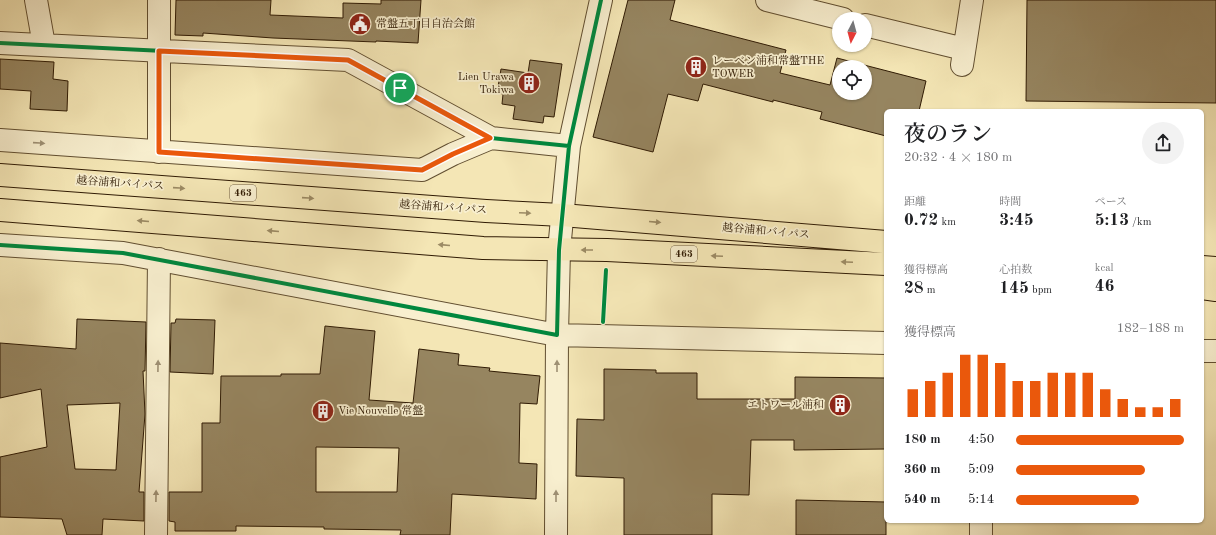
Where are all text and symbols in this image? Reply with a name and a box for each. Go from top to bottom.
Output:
public building icon: 常盤五丁目自治会館 [347,11,373,37]
north arrow [832,12,872,52]
map controls [832,12,872,100]
place label: 常盤五丁目自治会館 [376,17,475,30]
building icon: レーベン浦和常盤THE TOWER [683,54,709,80]
place label: レーベン浦和常盤THE TOWER [712,54,824,80]
button: locate [832,60,872,100]
building icon: Lien Urawa Tokiwa [516,70,542,96]
pin [383,71,417,105]
place label: Lien Urawa Tokiwa [458,72,515,96]
icon: arrive [389,77,411,99]
button: share [1142,122,1184,164]
text: 夜のラン [904,124,992,146]
one-way arrow [33,139,45,146]
text: 20:32 · 4 × 180 m [904,151,1012,164]
street label: 越谷浦和バイパス [76,173,164,193]
one-way arrow [172,185,185,192]
road number: 463 [230,185,256,201]
one-way arrow [302,194,314,201]
street label: 越谷浦和バイパス [399,197,487,217]
text: 距離 [904,197,926,208]
text: 時間 [999,197,1021,208]
text: ペース [1095,197,1127,208]
one-way arrow [519,210,532,216]
text: 0.72 [904,212,938,229]
text: 3:45 [999,212,1034,229]
text: 5:13 [1095,212,1129,229]
text: km [938,217,956,228]
text: /km [1129,217,1151,228]
one-way arrow [137,218,149,225]
one-way arrow [649,219,661,226]
street label: 越谷浦和バイパス [722,221,810,241]
one-way arrow [266,228,279,235]
one-way arrow [438,241,450,248]
road number: 463 [671,246,697,262]
one-way arrow [580,247,593,253]
one-way arrow [711,252,723,259]
one-way arrow [841,259,853,266]
text: kcal [1095,263,1114,274]
text: 獲得標高 [904,265,948,276]
text: 心拍数 [999,265,1032,276]
text: 46 [1095,278,1114,295]
text: 28 [904,280,924,297]
text: 145 [999,280,1029,297]
text: m [924,285,936,296]
text: bpm [1029,285,1052,296]
text: 182–188 m [1117,322,1184,335]
text: 獲得標高 [904,326,956,339]
one-way arrow [155,359,161,372]
one-way arrow [554,359,560,372]
building icon: エトワール浦和 [827,392,853,418]
building icon: Vie Nouvelle 常盤 [310,398,336,424]
place label: エトワール浦和 [747,398,824,411]
place label: Vie Nouvelle 常盤 [338,404,423,417]
text: 180 m [904,433,941,446]
text: 4:50 [968,433,994,446]
text: 360 m [904,463,941,476]
text: 5:09 [968,463,994,476]
one-way arrow [153,489,159,502]
one-way arrow [553,489,559,502]
text: 540 m [904,493,941,506]
text: 5:14 [968,493,994,506]

